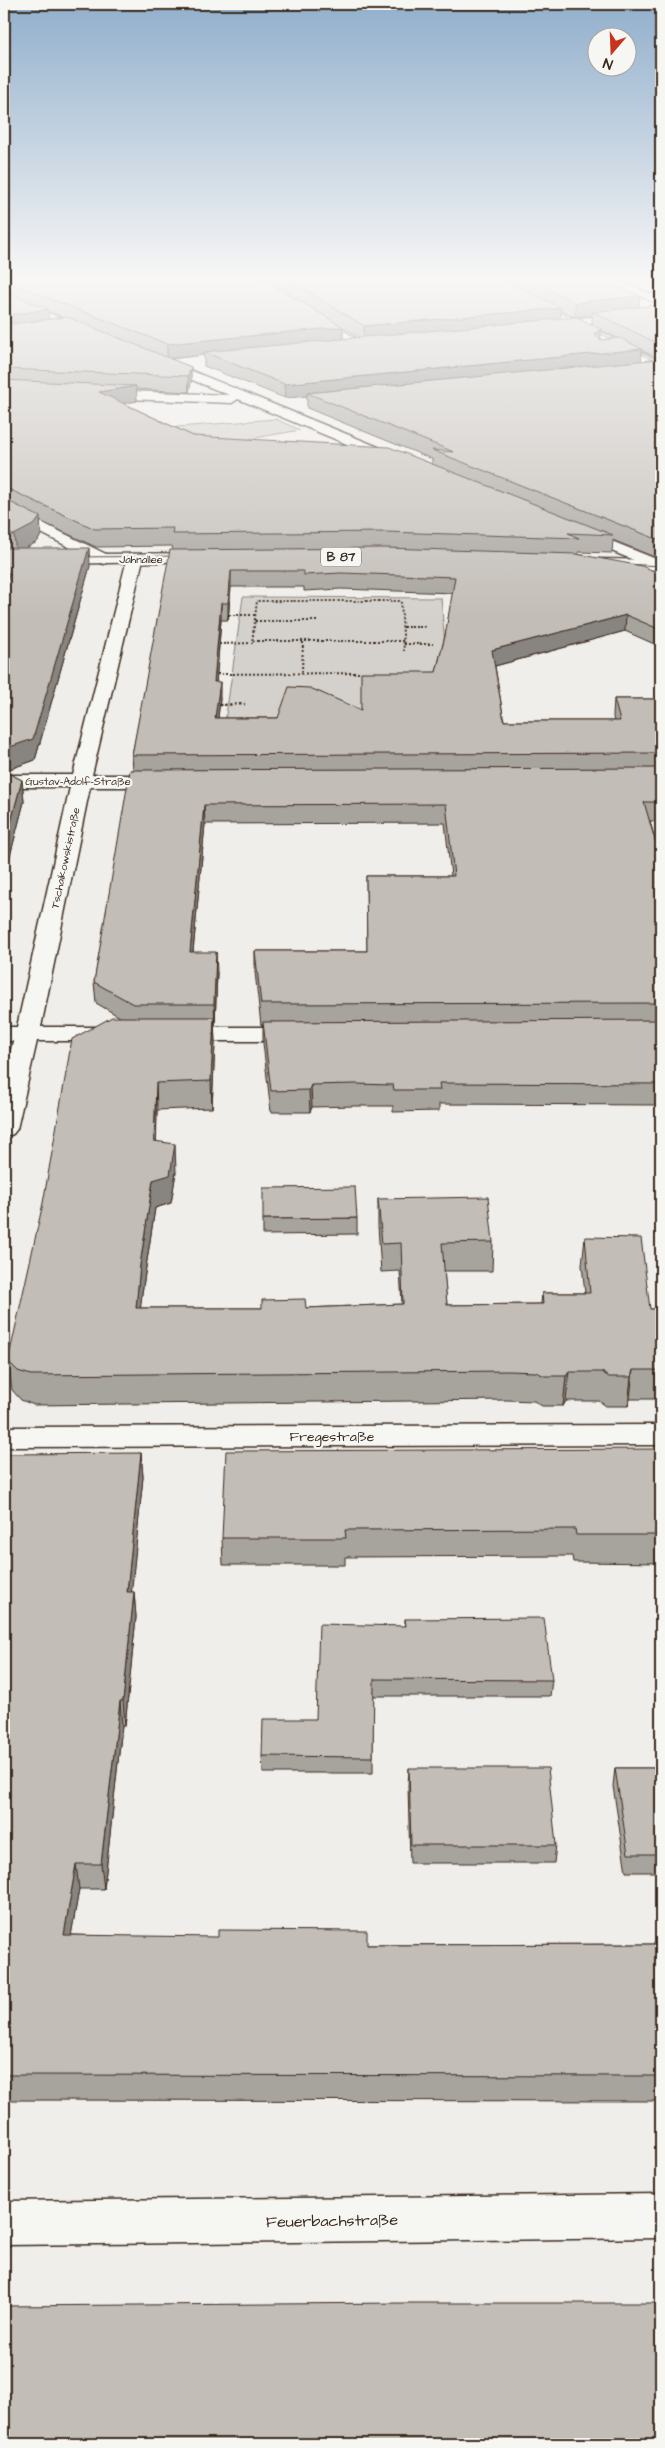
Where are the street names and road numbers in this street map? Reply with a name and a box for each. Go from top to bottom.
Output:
road number: B 87 [321,548,361,566]
street label: Jahnallee [119,552,163,567]
street label: Gustav-Adolf-Straße [25,774,131,789]
street label: Tschaikowskistraße [47,806,84,910]
street label: Fregestraße [290,1427,375,1447]
street label: Feuerbachstraße [266,2209,399,2233]

